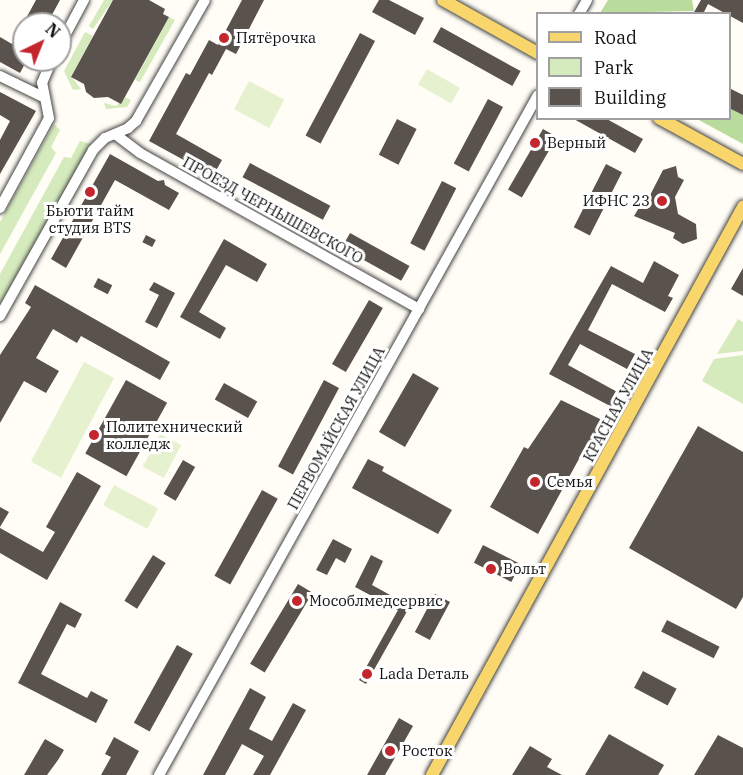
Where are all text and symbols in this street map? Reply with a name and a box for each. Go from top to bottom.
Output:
north arrow [12,12,72,72]
legend [536,12,731,120]
text: N [41,19,64,42]
text: Road [594,26,637,49]
place label: Пятёрочка [236,29,316,47]
marker: Пятёрочка [217,31,231,45]
text: Park [594,56,633,79]
text: Building [594,86,666,109]
place label: Верный [547,134,606,152]
marker: Верный [528,136,542,150]
street label: ПРОЕЗД ЧЕРНЫШЕВСКОГО [180,153,366,267]
marker: Бьюти тайм студия BTS [83,185,97,199]
place label: ИФНС 23 [583,192,650,210]
marker: ИФНС 23 [655,194,669,208]
place label: Бьюти тайм студия BTS [46,201,134,236]
street label: ПЕРВОМАЙСКАЯ УЛИЦА [284,343,388,513]
street label: КРАСНАЯ УЛИЦА [579,345,657,465]
place label: Политехнический колледж [106,417,243,452]
marker: Политехнический колледж [87,428,101,442]
place label: Семья [547,473,593,491]
marker: Семья [528,475,542,489]
place label: Вольт [503,560,546,578]
marker: Вольт [484,562,498,576]
place label: Мособлмедсервис [309,592,443,610]
marker: Мособлмедсервис [290,594,304,608]
place label: Lada Dеталь [379,665,469,683]
marker: Lada Dеталь [360,667,374,681]
place label: Росток [402,742,452,760]
marker: Росток [383,744,397,758]

